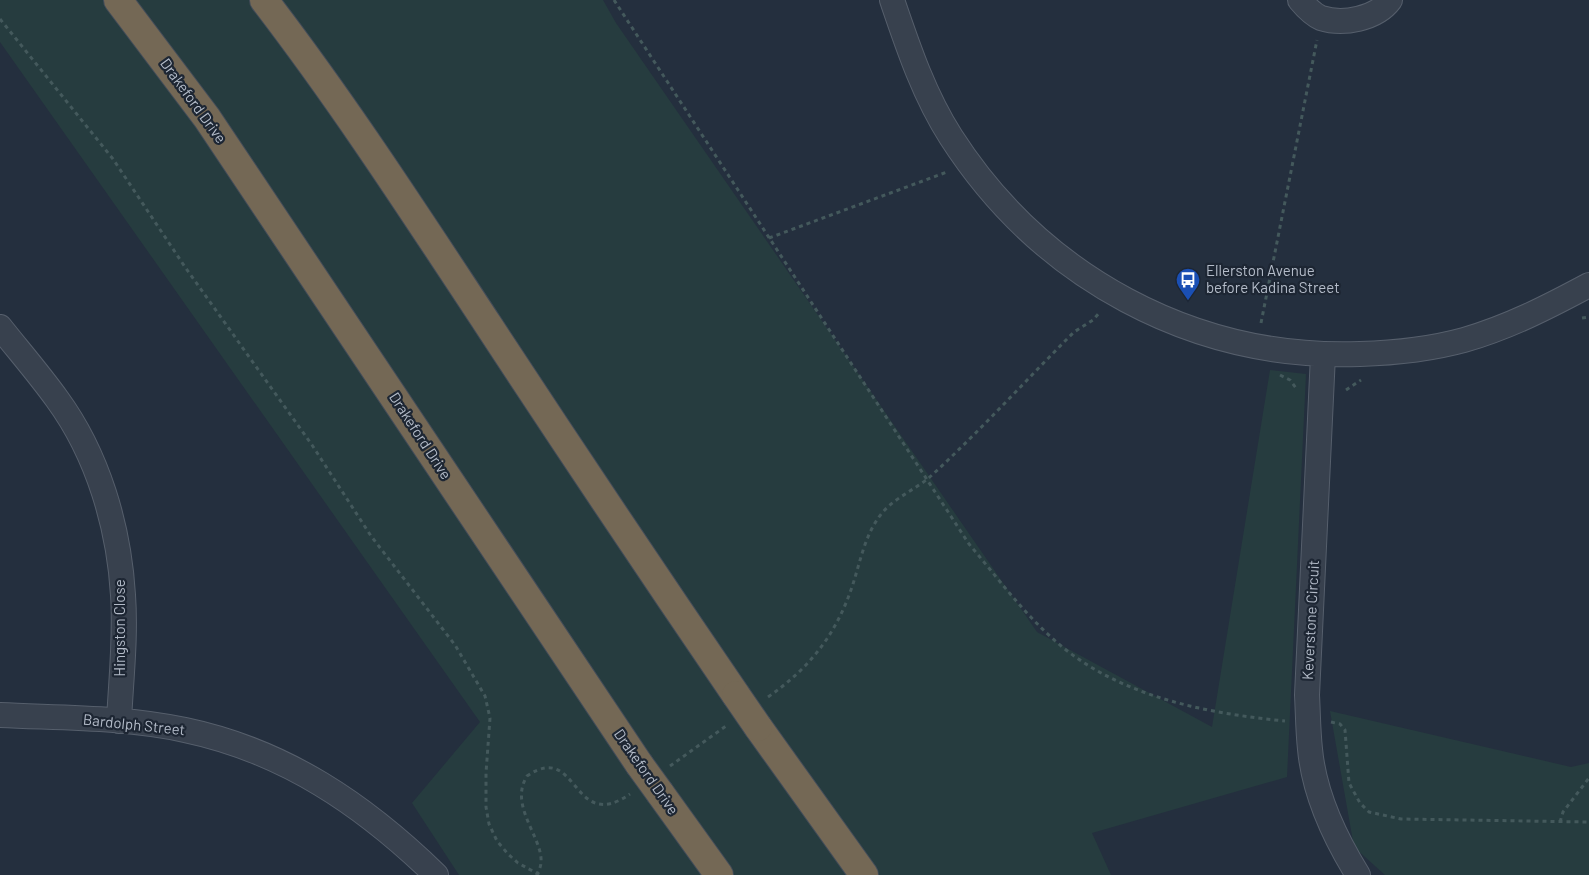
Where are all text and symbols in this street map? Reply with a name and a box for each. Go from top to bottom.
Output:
street label: Drakeford Drive [157,55,231,146]
place label: Ellerston Avenue before Kadina Street [1206,261,1340,296]
bus stop icon: Ellerston Avenue before Kadina Street [1175,267,1201,301]
street label: Drakeford Drive [386,388,456,482]
street label: Keverstone Circuit [1298,560,1322,680]
street label: Hingston Close [110,579,128,677]
street label: Bardolph Street [82,710,186,738]
street label: Drakeford Drive [611,725,683,818]

